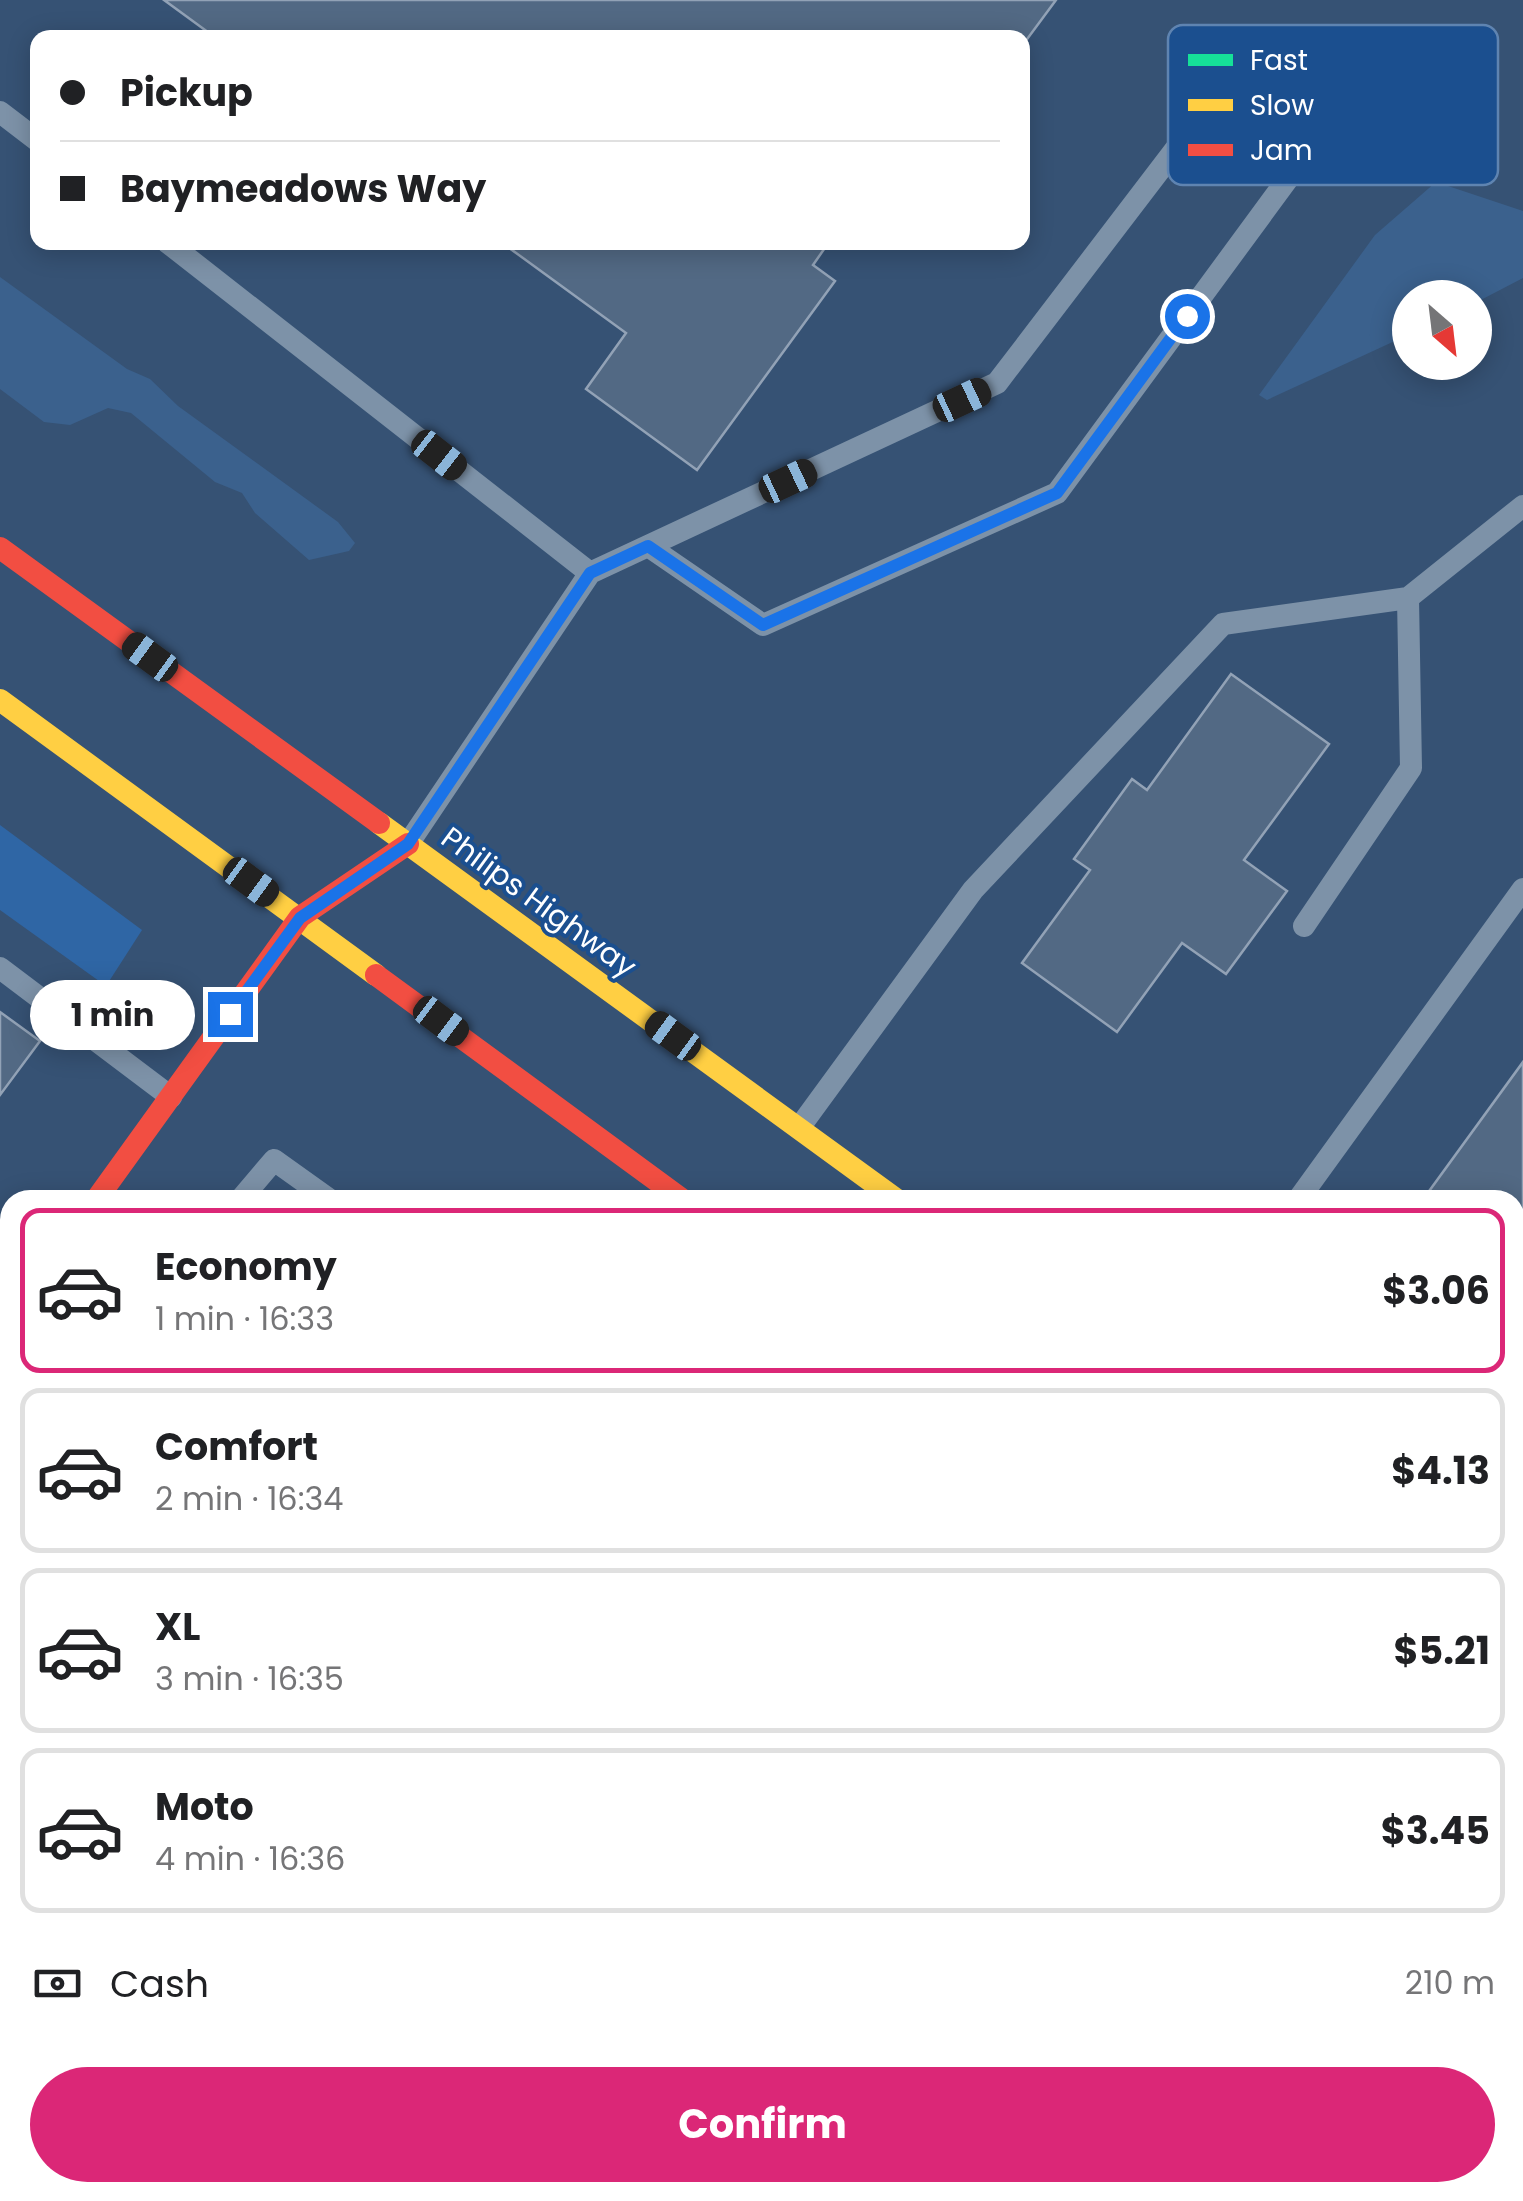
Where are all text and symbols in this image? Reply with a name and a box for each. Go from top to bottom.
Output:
legend [1168,25,1498,185]
text: Fast [1250,41,1308,80]
text: Pickup [120,66,253,119]
text: Slow [1250,86,1314,125]
text: Jam [1250,131,1313,170]
text: Baymeadows Way [120,162,486,215]
north arrow [1392,280,1492,380]
map controls [1392,280,1492,380]
route start [1165,294,1210,339]
car [928,374,996,426]
car [406,425,472,485]
car [754,455,822,507]
car [117,627,183,687]
street label: Philips Highway [432,816,646,988]
car [218,852,284,912]
callout: 1 min [30,979,195,1049]
car [408,991,474,1051]
text: 1 min [71,992,154,1037]
route end [208,992,253,1037]
car [640,1006,706,1066]
text: Economy [155,1240,337,1293]
icon: car [35,1246,125,1336]
text: $3.06 [1382,1264,1490,1317]
text: 1 min · 16:33 [155,1296,334,1341]
text: Comfort [155,1420,318,1473]
icon: car [35,1426,125,1516]
text: $4.13 [1391,1444,1490,1497]
text: 2 min · 16:34 [155,1476,343,1521]
text: XL [155,1600,200,1653]
icon: car [35,1606,125,1696]
text: $5.21 [1394,1624,1490,1677]
text: 3 min · 16:35 [155,1656,344,1701]
text: Moto [155,1780,254,1833]
icon: car [35,1786,125,1876]
text: $3.45 [1381,1804,1490,1857]
text: 4 min · 16:36 [155,1836,345,1881]
icon: cash [30,1956,85,2011]
text: Cash [110,1957,209,2010]
text: 210 m [1405,1960,1495,2005]
button: Confirm [30,2067,1495,2182]

